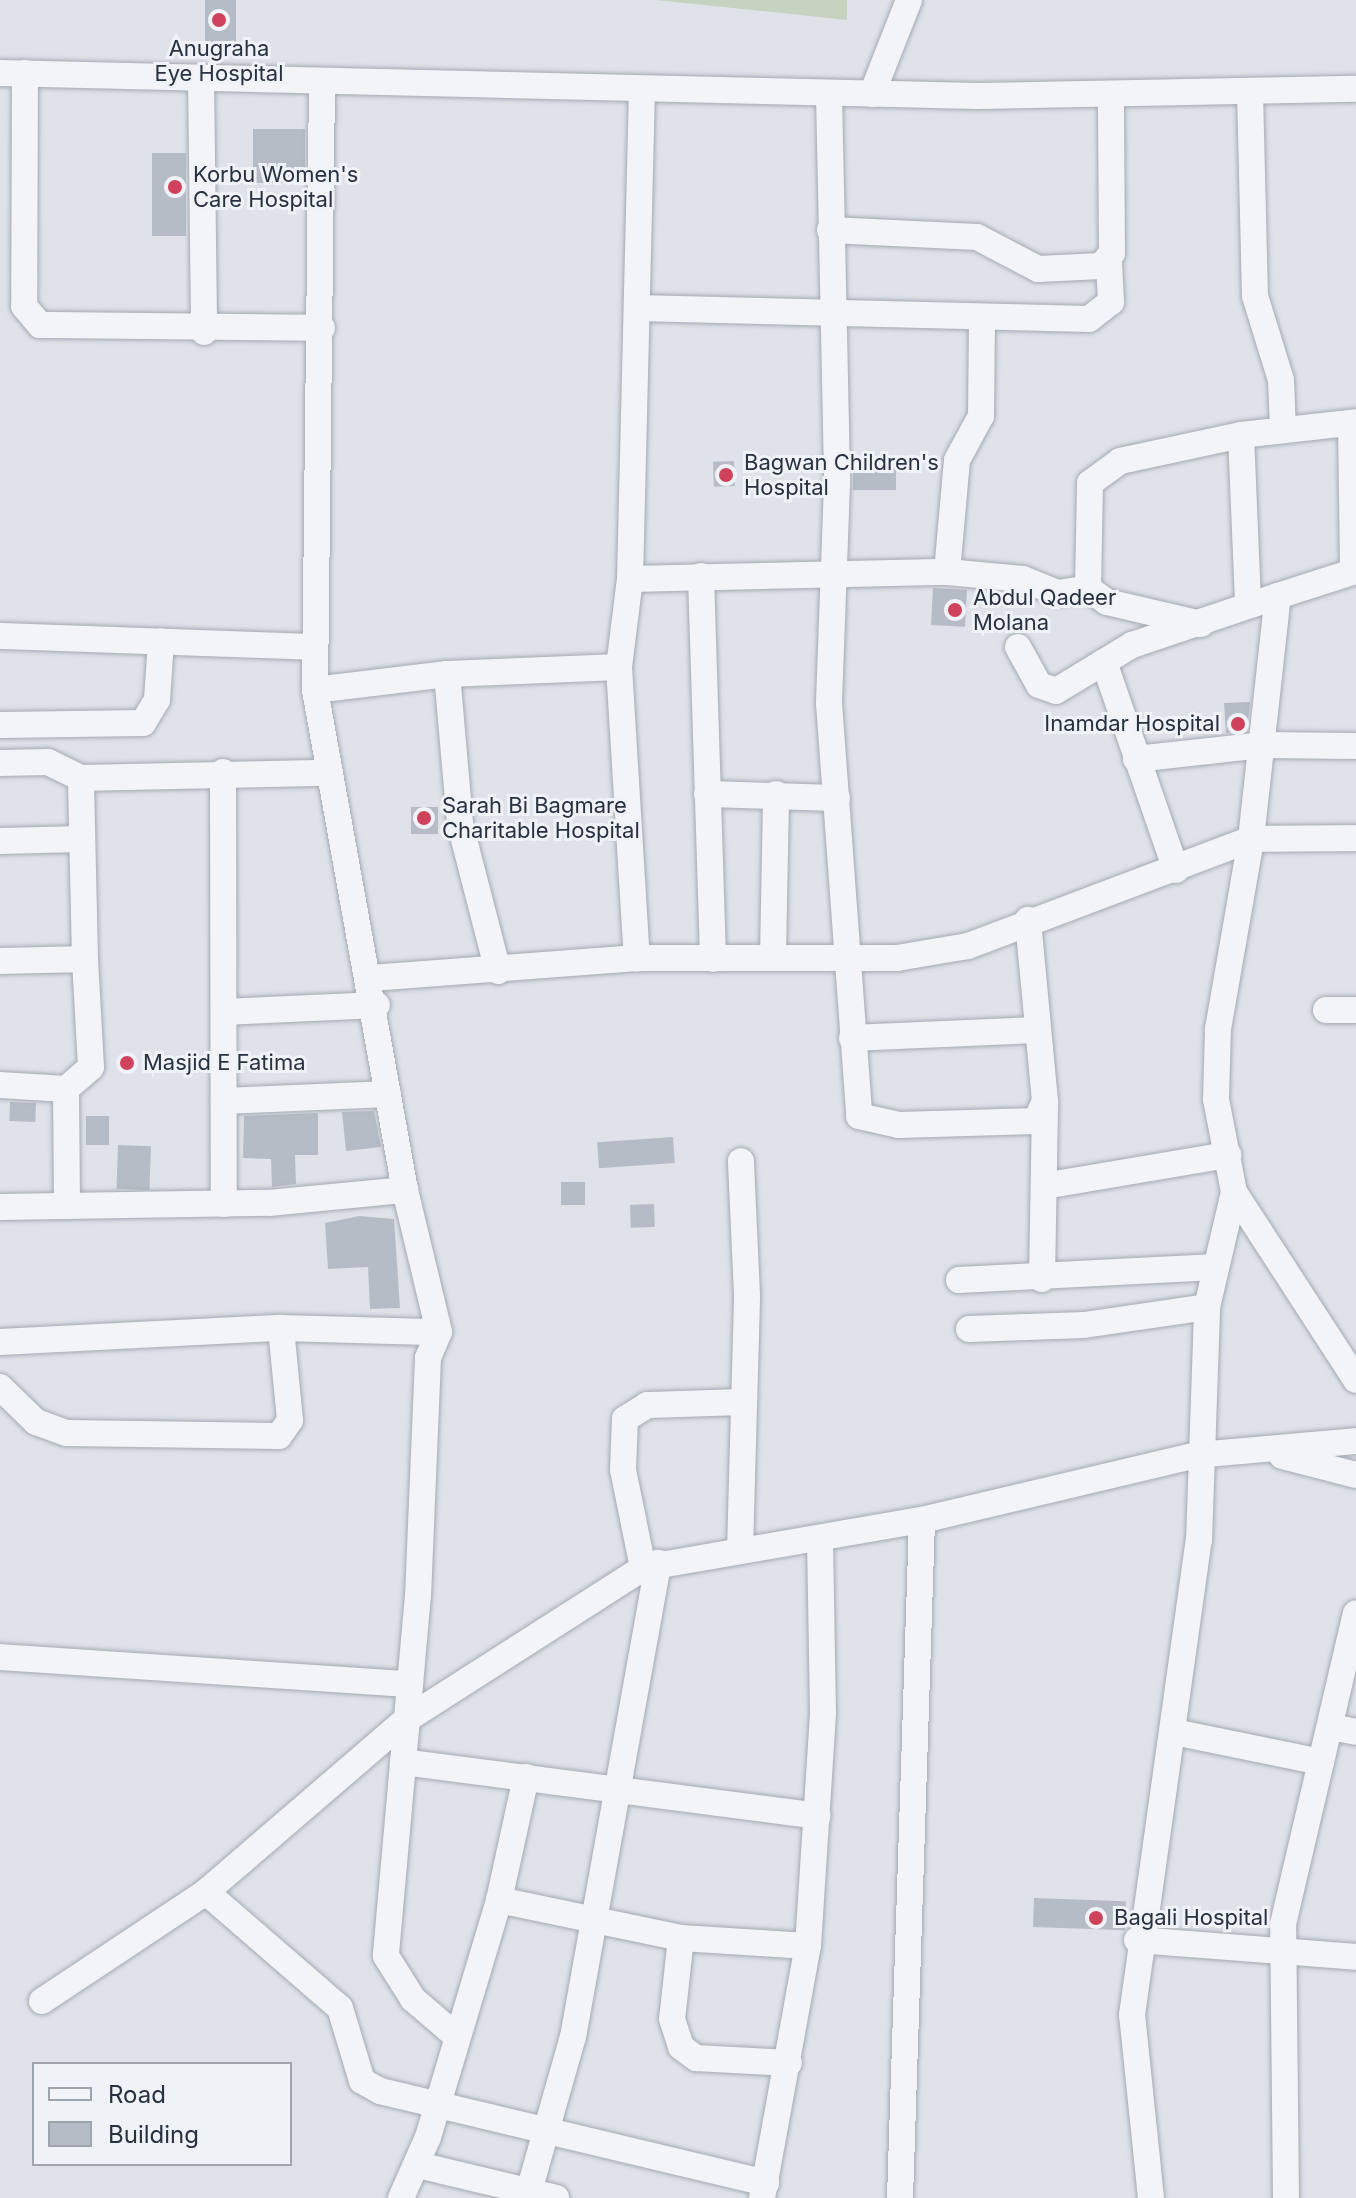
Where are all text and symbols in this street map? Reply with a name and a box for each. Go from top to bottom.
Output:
marker: Anugraha Eye Hospital [208,9,230,31]
place label: Anugraha Eye Hospital [154,35,284,86]
place label: Korbu Women's Care Hospital [193,161,358,212]
marker: Korbu Women's Care Hospital [164,176,186,198]
place label: Bagwan Children's Hospital [744,449,939,500]
marker: Bagwan Children's Hospital [715,464,737,486]
place label: Abdul Qadeer Molana [973,584,1116,636]
marker: Abdul Qadeer Molana [944,599,966,621]
place label: Inamdar Hospital [1044,711,1220,737]
marker: Inamdar Hospital [1227,713,1249,735]
place label: Sarah Bi Bagmare Charitable Hospital [442,792,640,844]
marker: Sarah Bi Bagmare Charitable Hospital [413,807,435,829]
place label: Masjid E Fatima [143,1050,306,1076]
marker: Masjid E Fatima [118,1054,136,1072]
place label: Bagali Hospital [1114,1905,1268,1931]
marker: Bagali Hospital [1085,1907,1107,1929]
legend [32,2062,292,2166]
text: Road [108,2080,166,2109]
text: Building [108,2120,199,2149]

